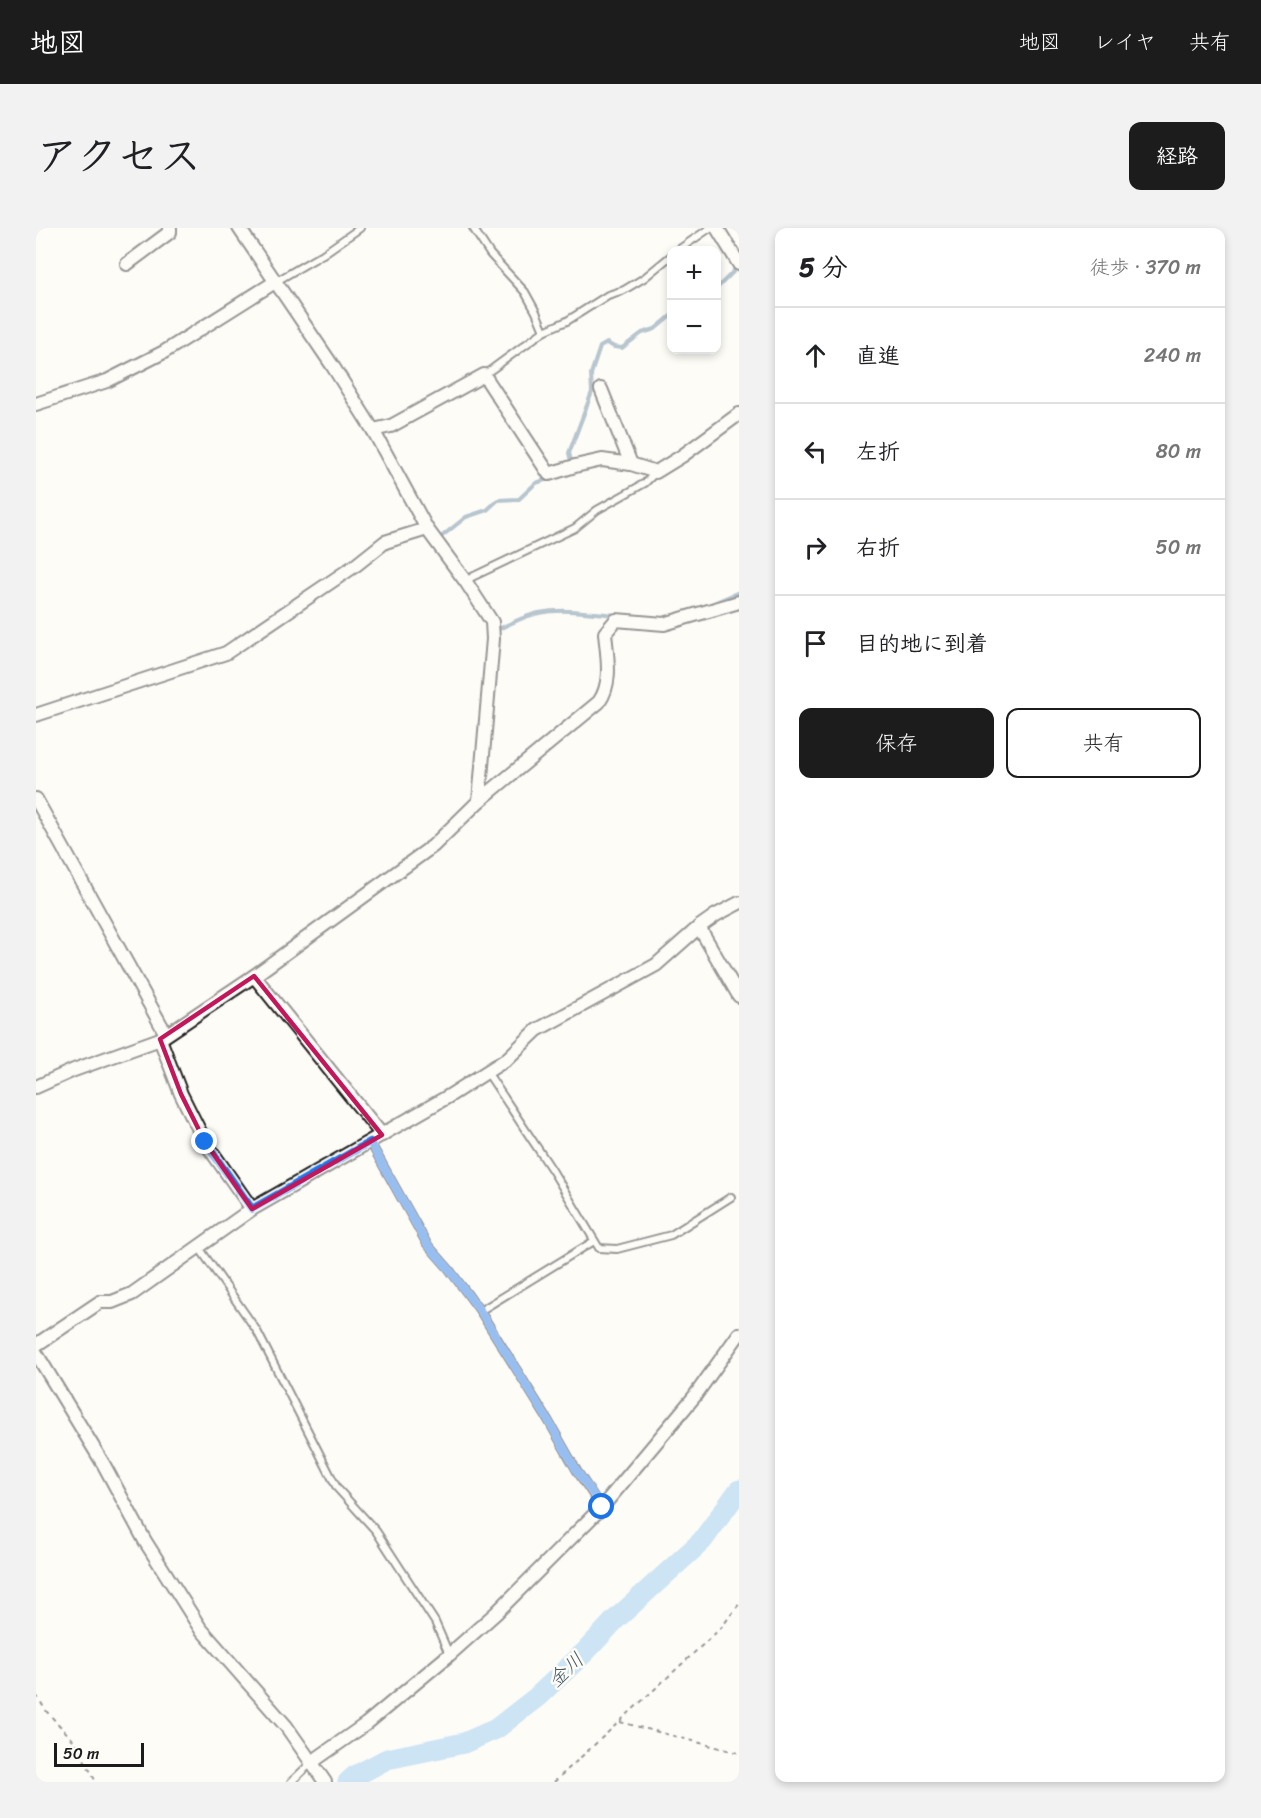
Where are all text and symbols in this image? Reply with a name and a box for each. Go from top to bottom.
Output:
text: 地図 [30,18,86,67]
text: 地図 [1019,23,1061,61]
text: レイヤ [1094,23,1156,61]
text: 共有 [1189,23,1231,61]
text: アクセス [36,119,201,193]
button: 経路 [1129,122,1225,190]
text: 5 分 [799,244,848,290]
map controls [667,246,721,354]
button: + [667,246,721,300]
text: 徒歩 · 370 m [1090,250,1201,285]
button: − [667,300,721,354]
text: 直進 [856,336,900,375]
text: 240 m [1144,338,1201,373]
icon: ahead [799,339,832,372]
text: 左折 [856,432,900,471]
text: 80 m [1156,434,1201,469]
icon: left [799,435,832,468]
text: 右折 [856,528,900,567]
text: 50 m [1156,530,1201,565]
icon: right [799,531,832,564]
text: 目的地に到着 [856,624,988,663]
icon: arrive [799,627,832,660]
button: 保存 [799,708,994,778]
button: 共有 [1006,708,1201,778]
route end [191,1128,217,1154]
route start [588,1493,614,1519]
water label: 金川 [539,1644,593,1696]
text: 50 m [63,1739,99,1768]
scale bar [54,1740,144,1768]

